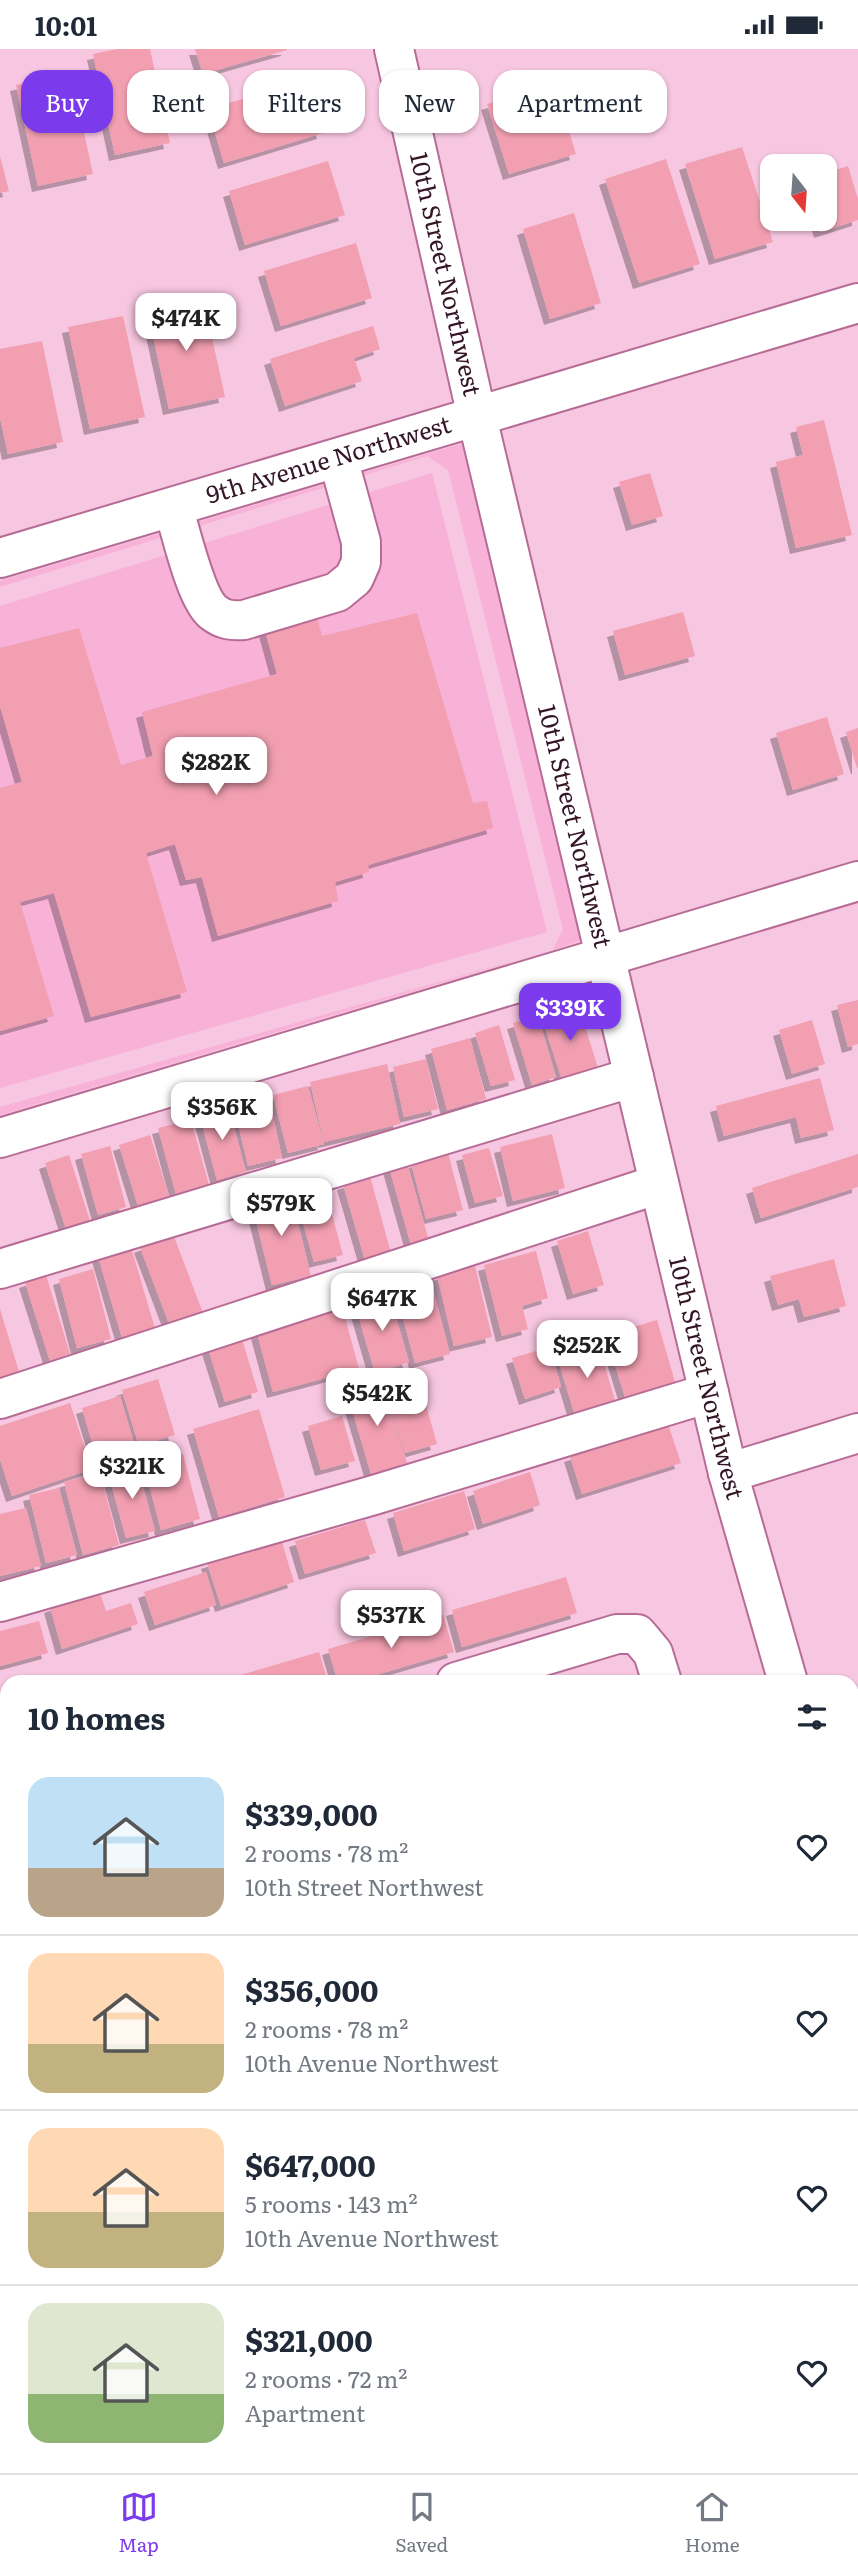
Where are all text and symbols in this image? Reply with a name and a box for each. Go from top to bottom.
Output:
text: 10:01 [35,5,97,44]
chip: Buy [21,70,113,133]
chip: Rent [127,70,229,133]
chip: Filters [243,70,365,133]
chip: New [379,70,479,133]
chip: Apartment [493,70,667,133]
street label: 10th Street Northwest [403,148,492,399]
north arrow [760,154,836,231]
map controls [760,154,837,231]
pin: $474K [137,293,235,353]
text: $474K [151,299,221,333]
street label: 9th Avenue Northwest [202,405,455,511]
street label: 10th Street Northwest [531,701,623,951]
pin: $282K [167,737,265,797]
text: $282K [181,743,251,777]
pin: $339K [521,983,619,1043]
text: $339K [535,989,605,1023]
pin: $356K [173,1083,271,1142]
text: $356K [187,1088,257,1122]
pin: $579K [232,1179,330,1238]
text: $579K [246,1184,316,1218]
street label: 10th Street Northwest [662,1252,755,1503]
pin: $647K [333,1273,431,1333]
text: $647K [347,1279,417,1313]
pin: $252K [538,1321,636,1380]
text: $252K [553,1326,621,1360]
pin: $542K [328,1369,426,1428]
text: $542K [342,1374,412,1408]
pin: $321K [83,1441,181,1501]
text: $321K [99,1447,165,1481]
pin: $537K [342,1591,440,1650]
text: $537K [357,1596,425,1630]
text: 10 homes [28,1695,165,1739]
icon: filters [793,1698,831,1736]
text: $339,000 [245,1791,378,1835]
icon: home [84,1805,168,1889]
icon: heart [793,1828,831,1866]
text: 2 rooms · 78 m² [245,1835,408,1869]
text: 10th Street Northwest [245,1869,484,1903]
text: $356,000 [245,1967,379,2011]
icon: home [84,1981,168,2065]
icon: heart [793,2004,831,2042]
text: 2 rooms · 78 m² [245,2011,408,2045]
text: 10th Avenue Northwest [245,2045,498,2079]
text: $647,000 [245,2142,376,2186]
icon: home [84,2156,168,2240]
icon: heart [793,2179,831,2217]
text: 5 rooms · 143 m² [245,2186,418,2220]
text: 10th Avenue Northwest [245,2220,498,2254]
text: $321,000 [245,2317,373,2361]
icon: home [84,2331,168,2415]
icon: heart [793,2354,831,2392]
text: 2 rooms · 72 m² [245,2361,407,2395]
text: Apartment [245,2395,365,2429]
tab: Map [118,2488,159,2558]
tab: Saved [395,2488,448,2558]
tab: Home [685,2488,740,2558]

